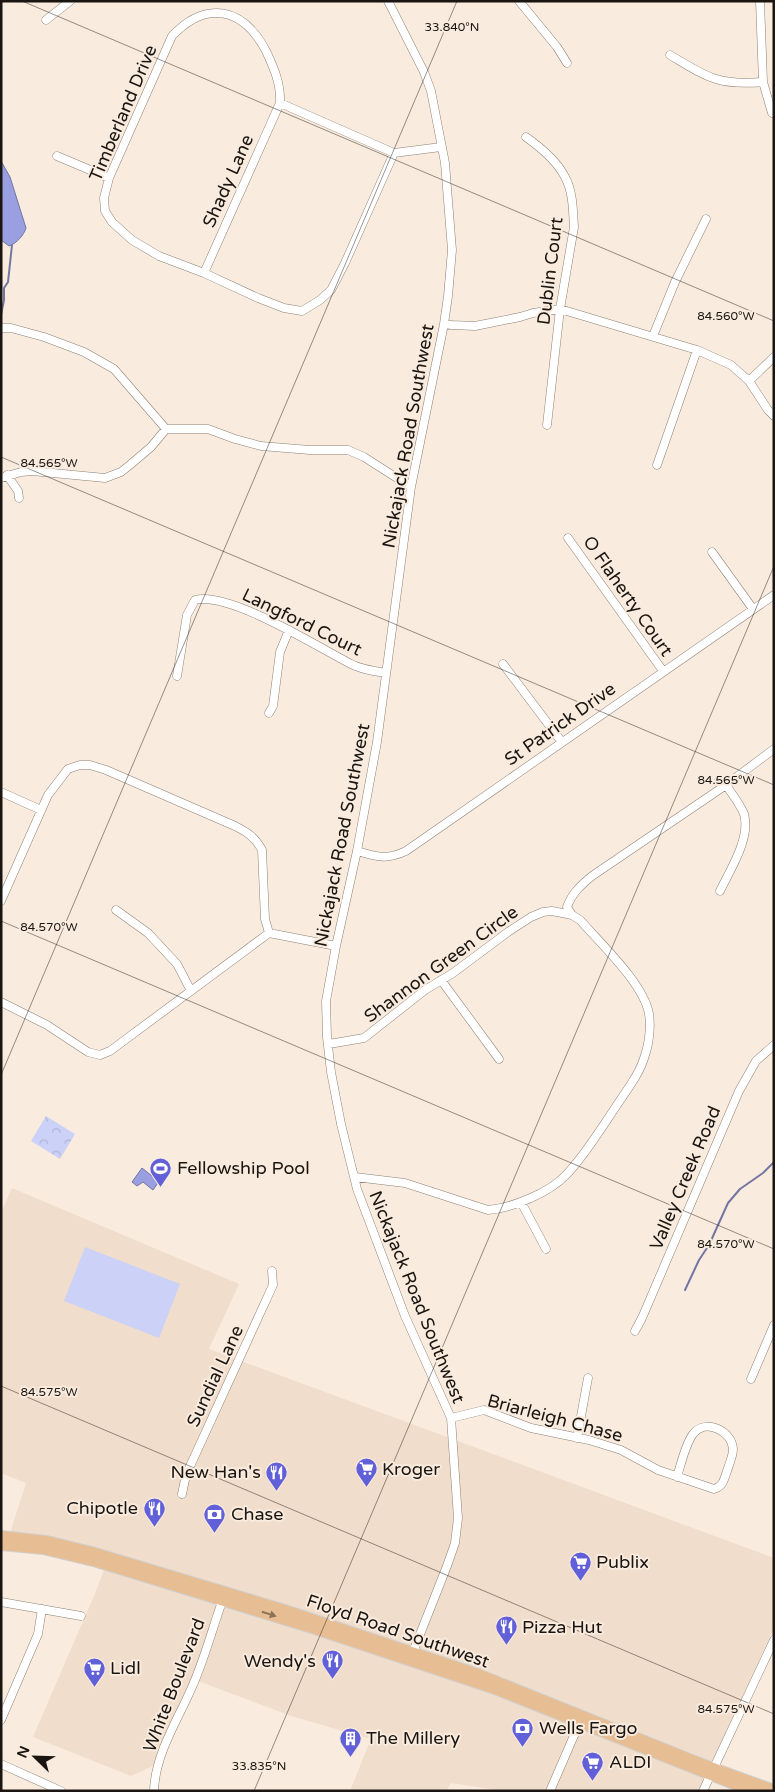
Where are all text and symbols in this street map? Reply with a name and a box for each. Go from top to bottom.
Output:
text: 33.840°N [425,20,479,34]
street label: Timberland Drive [84,41,162,185]
street label: Shady Lane [198,131,258,231]
street label: Dublin Court [532,216,568,326]
text: 84.560°W [697,309,755,323]
street label: Nickajack Road Southwest [377,322,439,550]
text: 84.565°W [20,456,78,470]
street label: O Flaherty Court [578,532,678,660]
street label: Langford Court [238,583,366,661]
street label: St Patrick Drive [500,678,620,770]
street label: Nickajack Road Southwest [310,721,374,949]
text: 84.565°W [697,773,755,787]
street label: Shannon Green Circle [360,901,522,1027]
text: 84.570°W [20,920,78,934]
street label: Valley Creek Road [645,1103,725,1253]
sports icon: Fellowship Pool [149,1156,173,1187]
place label: Fellowship Pool [177,1157,310,1179]
street label: Nickajack Road Southwest [364,1188,470,1407]
text: 84.570°W [697,1237,755,1251]
street label: Sundial Lane [182,1322,248,1430]
text: 84.575°W [20,1385,78,1399]
street label: Briarleigh Chase [485,1389,625,1447]
supermarket icon: Kroger [354,1457,378,1488]
place label: Kroger [382,1458,440,1480]
restaurant icon: New Han's [265,1460,289,1491]
place label: New Han's [170,1461,261,1483]
restaurant icon: Chipotle [142,1496,166,1527]
place label: Chipotle [66,1497,138,1519]
bank icon: Chase [203,1502,227,1533]
place label: Chase [231,1503,283,1525]
supermarket icon: Publix [568,1550,592,1581]
place label: Publix [596,1551,649,1573]
street label: Floyd Road Southwest [304,1589,492,1673]
one-way arrow [262,1611,277,1619]
street label: White Boulevard [138,1615,210,1755]
restaurant icon: Pizza Hut [494,1615,518,1646]
place label: Pizza Hut [522,1616,602,1638]
restaurant icon: Wendy's [320,1649,344,1680]
place label: Wendy's [244,1650,316,1672]
supermarket icon: Lidl [82,1656,106,1687]
place label: Lidl [110,1657,141,1679]
text: 84.575°W [697,1702,755,1716]
bank icon: Wells Fargo [511,1716,535,1747]
place label: Wells Fargo [539,1717,638,1739]
building icon: The Millery [338,1726,362,1757]
place label: The Millery [366,1727,460,1749]
north arrow [10,1732,60,1782]
text: N [13,1744,34,1761]
supermarket icon: ALDI [581,1750,605,1781]
place label: ALDI [609,1751,651,1773]
text: 33.835°N [232,1759,286,1773]

